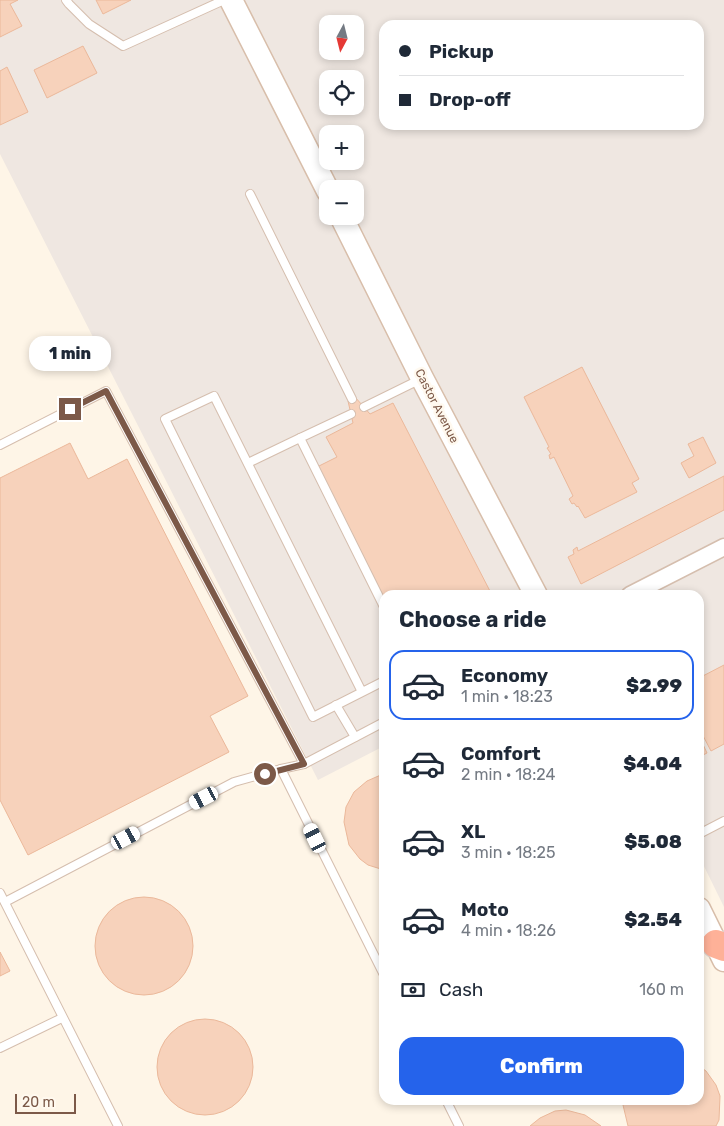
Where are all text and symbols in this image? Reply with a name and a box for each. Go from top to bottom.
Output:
north arrow [319,15,364,60]
map controls [319,15,364,225]
text: Pickup [429,40,494,63]
button: locate [319,70,364,115]
text: Drop-off [429,88,511,111]
button: + [319,125,364,170]
button: − [319,180,364,225]
callout: 1 min [29,336,111,372]
text: 1 min [49,344,91,363]
street label: Castor Avenue [412,367,462,446]
route end [59,398,81,420]
text: Choose a ride [399,606,546,633]
icon: car [401,663,446,708]
text: Economy [461,664,548,687]
text: $2.99 [626,674,682,697]
text: 1 min · 18:23 [461,687,553,706]
icon: car [401,741,446,786]
text: Comfort [461,742,541,765]
text: $4.04 [623,752,682,775]
route start [254,763,276,785]
text: 2 min · 18:24 [461,765,556,784]
car [187,785,220,811]
icon: car [401,819,446,864]
text: XL [461,820,485,843]
car [301,821,328,855]
car [109,824,142,852]
text: $5.08 [624,830,682,853]
text: 3 min · 18:25 [461,843,555,862]
icon: car [401,897,446,942]
text: Moto [461,898,509,921]
text: $2.54 [624,908,682,931]
text: 4 min · 18:26 [461,921,556,940]
icon: cash [399,976,427,1004]
text: Cash [439,978,483,1001]
text: 160 m [639,980,684,999]
button: Confirm [399,1037,684,1095]
scale bar [15,1091,76,1114]
text: 20 m [22,1094,55,1111]

